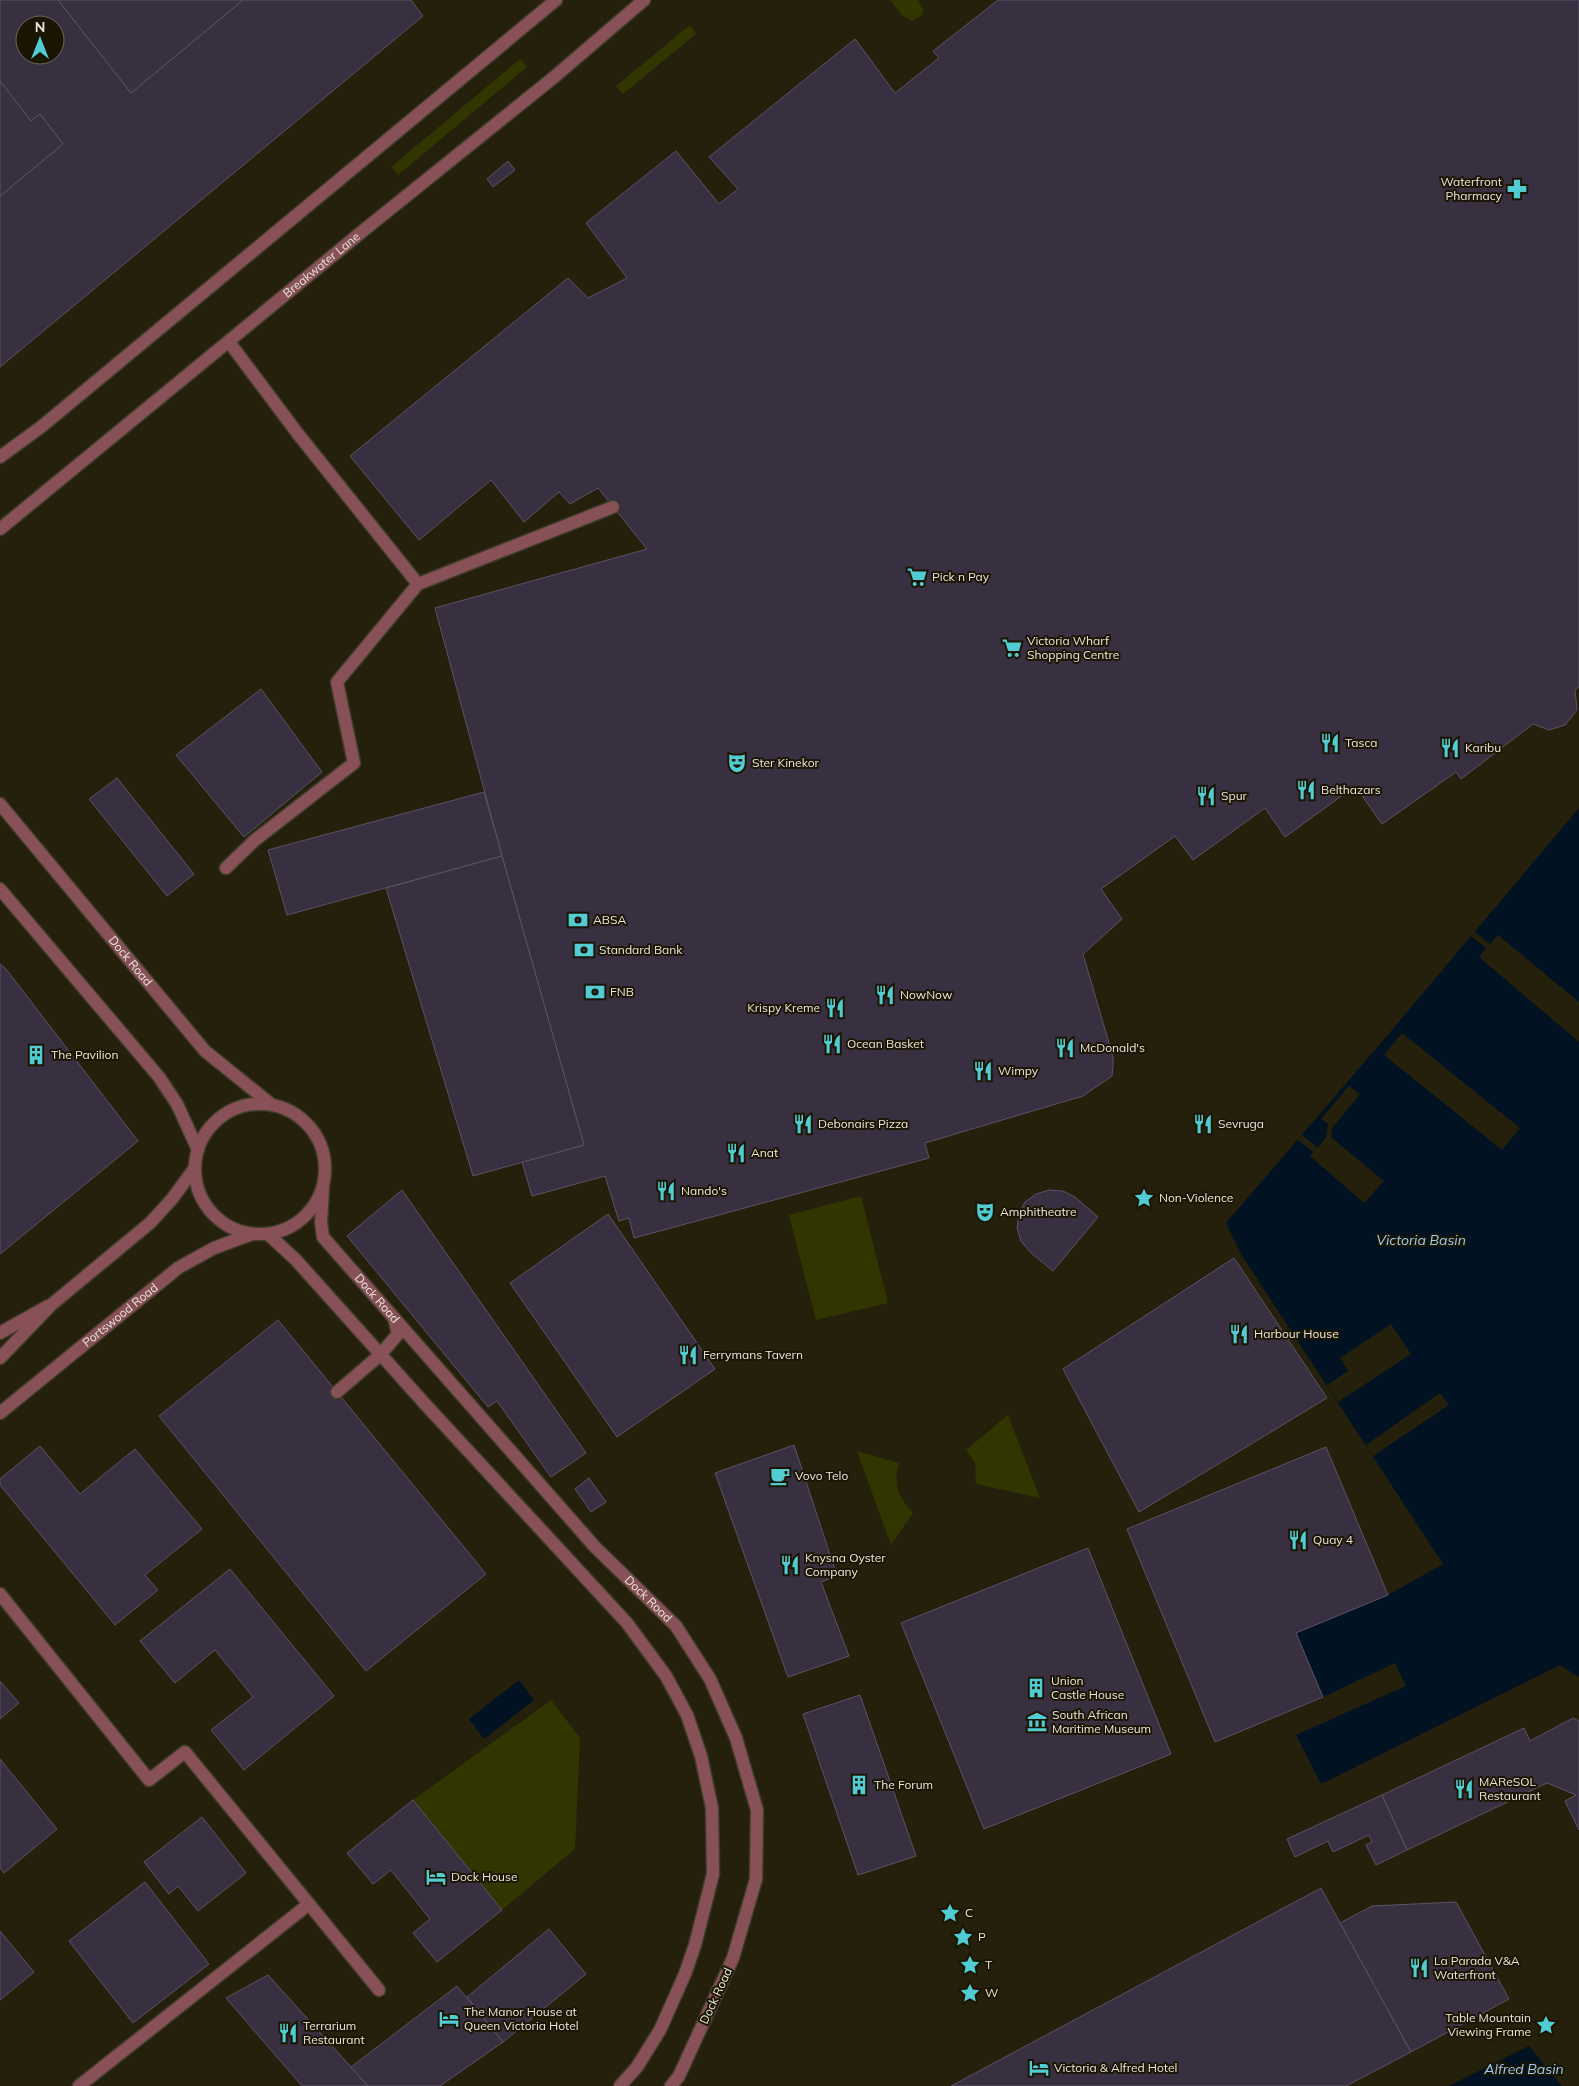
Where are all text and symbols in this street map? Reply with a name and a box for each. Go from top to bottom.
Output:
north arrow [15,15,65,65]
text: N [35,18,45,36]
place label: Waterfront Pharmacy [1440,174,1503,203]
pharmacy icon: Waterfront Pharmacy [1506,178,1528,200]
street label: Breakwater Lane [280,229,363,301]
supermarket icon: Pick n Pay [906,566,928,588]
place label: Pick n Pay [932,569,990,584]
place label: Victoria Wharf Shopping Centre [1027,633,1119,662]
supermarket icon: Victoria Wharf Shopping Centre [1001,637,1023,659]
restaurant icon: Tasca [1319,732,1341,754]
place label: Tasca [1345,735,1378,750]
restaurant icon: Karibu [1439,737,1461,759]
place label: Karibu [1465,740,1501,755]
theatre icon: Ster Kinekor [726,752,748,774]
place label: Ster Kinekor [752,755,820,770]
restaurant icon: Belthazars [1295,779,1317,801]
place label: Belthazars [1321,782,1381,797]
restaurant icon: Spur [1195,785,1217,807]
place label: Spur [1221,788,1248,803]
bank icon: ABSA [567,909,589,931]
place label: ABSA [593,912,626,927]
street label: Dock Road [106,933,156,989]
bank icon: Standard Bank [573,939,595,961]
place label: Standard Bank [599,942,683,957]
bank icon: FNB [584,981,606,1003]
place label: FNB [610,984,634,999]
restaurant icon: NowNow [874,984,896,1006]
place label: NowNow [900,987,953,1002]
restaurant icon: Krispy Kreme [824,997,846,1019]
place label: Krispy Kreme [747,1000,820,1015]
restaurant icon: Ocean Basket [821,1033,843,1055]
place label: Ocean Basket [847,1036,924,1051]
restaurant icon: McDonald's [1054,1037,1076,1059]
place label: McDonald's [1080,1040,1145,1055]
building icon: The Pavilion [25,1044,47,1066]
place label: The Pavilion [51,1047,118,1062]
restaurant icon: Wimpy [972,1060,994,1082]
place label: Wimpy [998,1063,1039,1078]
restaurant icon: Debonairs Pizza [792,1113,814,1135]
restaurant icon: Sevruga [1192,1113,1214,1135]
place label: Debonairs Pizza [818,1116,908,1131]
place label: Sevruga [1218,1116,1264,1131]
restaurant icon: Anat [725,1142,747,1164]
place label: Anat [751,1145,778,1160]
restaurant icon: Nando's [655,1180,677,1202]
place label: Nando's [681,1183,727,1198]
place icon: Non-Violence [1133,1187,1155,1209]
place label: Non-Violence [1159,1190,1233,1205]
theatre icon: Amphitheatre [974,1201,996,1223]
place label: Amphitheatre [1000,1204,1076,1219]
water label: Victoria Basin [1376,1231,1466,1249]
street label: Dock Road [352,1270,403,1326]
street label: Portswood Road [79,1280,161,1350]
restaurant icon: Harbour House [1228,1323,1250,1345]
place label: Harbour House [1254,1326,1339,1341]
restaurant icon: Ferrymans Tavern [677,1344,699,1366]
place label: Ferrymans Tavern [703,1347,803,1362]
cafe icon: Vovo Telo [769,1465,791,1487]
place label: Vovo Telo [795,1468,848,1483]
restaurant icon: Quay 4 [1287,1529,1309,1551]
place label: Quay 4 [1313,1532,1353,1547]
place label: Knysna Oyster Company [805,1550,886,1579]
restaurant icon: Knysna Oyster Company [779,1554,801,1576]
street label: Dock Road [622,1572,676,1625]
place label: Union Castle House [1051,1673,1124,1702]
building icon: Union Castle House [1025,1677,1047,1699]
place label: South African Maritime Museum [1052,1707,1151,1736]
museum icon: South African Maritime Museum [1026,1711,1048,1733]
building icon: The Forum [848,1774,870,1796]
place label: MAReSOL Restaurant [1479,1774,1541,1803]
place label: The Forum [874,1777,933,1792]
restaurant icon: MAReSOL Restaurant [1453,1778,1475,1800]
hotel icon: Dock House [425,1866,447,1888]
place label: Dock House [451,1869,518,1884]
place icon: C [939,1902,961,1924]
place label: C [965,1905,973,1920]
place icon: P [952,1926,974,1948]
place label: P [978,1929,986,1944]
place label: La Parada V&A Waterfront [1434,1953,1520,1982]
place icon: T [959,1954,981,1976]
place label: T [985,1957,993,1972]
restaurant icon: La Parada V&A Waterfront [1408,1957,1430,1979]
street label: Dock Road [696,1965,735,2026]
place icon: W [959,1982,981,2004]
place label: W [985,1985,998,2000]
place label: The Manor House at Queen Victoria Hotel [464,2004,579,2033]
hotel icon: The Manor House at Queen Victoria Hotel [438,2008,460,2030]
place label: Table Mountain Viewing Frame [1445,2010,1531,2039]
place icon: Table Mountain Viewing Frame [1535,2014,1557,2036]
place label: Terrarium Restaurant [303,2018,365,2047]
restaurant icon: Terrarium Restaurant [277,2022,299,2044]
hotel icon: Victoria & Alfred Hotel [1028,2057,1050,2079]
place label: Victoria & Alfred Hotel [1054,2060,1177,2075]
water label: Alfred Basin [1483,2060,1564,2078]

